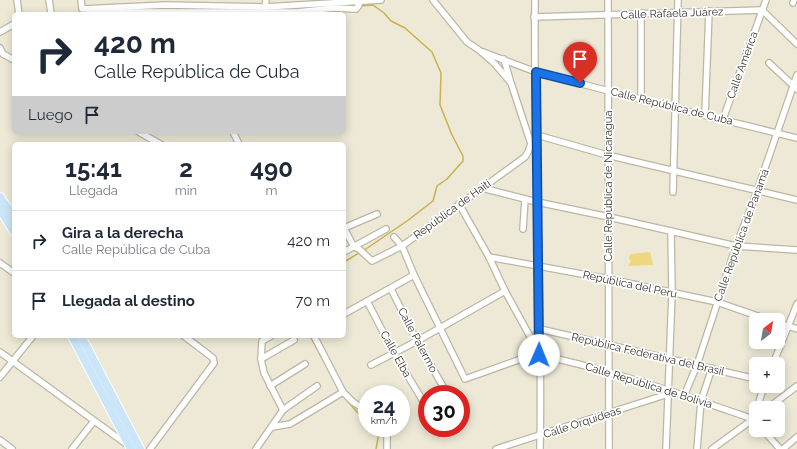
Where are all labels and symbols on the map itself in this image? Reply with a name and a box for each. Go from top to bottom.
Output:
street label: Calle Rafaela Juárez [621,5,724,22]
street label: Calle América [724,30,761,101]
pin [563,42,597,83]
street label: Calle República de Cuba [609,85,734,128]
street label: Calle República de Nicaragua [602,111,615,261]
street label: Calle República de Panamá [711,167,772,303]
street label: República de Haiti [411,177,494,242]
street label: República del Peru [582,268,678,301]
street label: Calle Palermo [395,306,440,375]
north arrow [749,313,785,349]
street label: Calle Elba [377,329,414,380]
street label: República Federativa del Brasil [570,331,726,378]
position arrow [518,334,560,376]
street label: Calle República de Bolivia [584,360,714,411]
speed limit sign: 30 [418,385,470,437]
street label: Calle Orquídeas [542,404,623,441]

